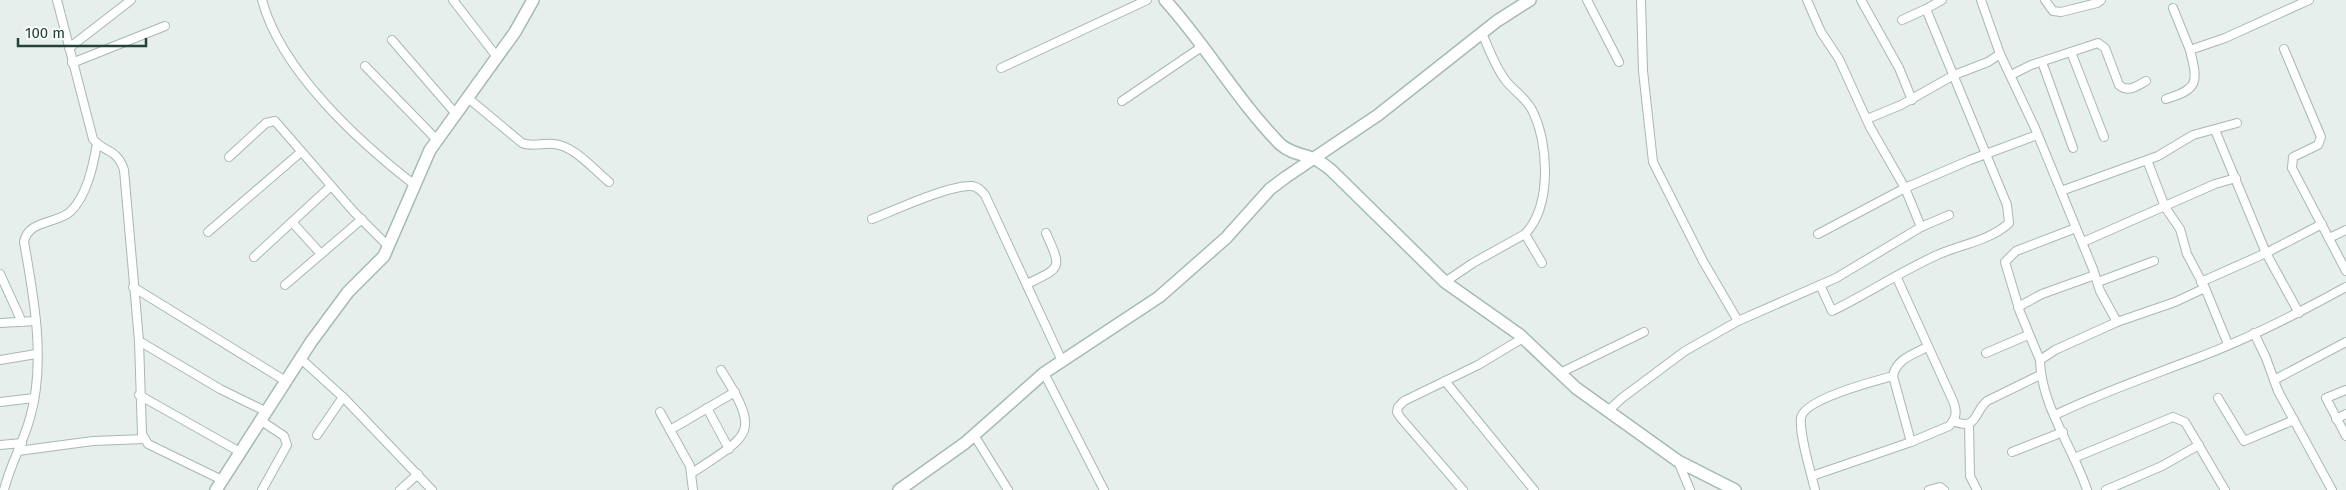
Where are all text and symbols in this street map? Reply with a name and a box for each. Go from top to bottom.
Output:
scale bar [18,15,145,47]
text: 100 m [25,24,65,42]

